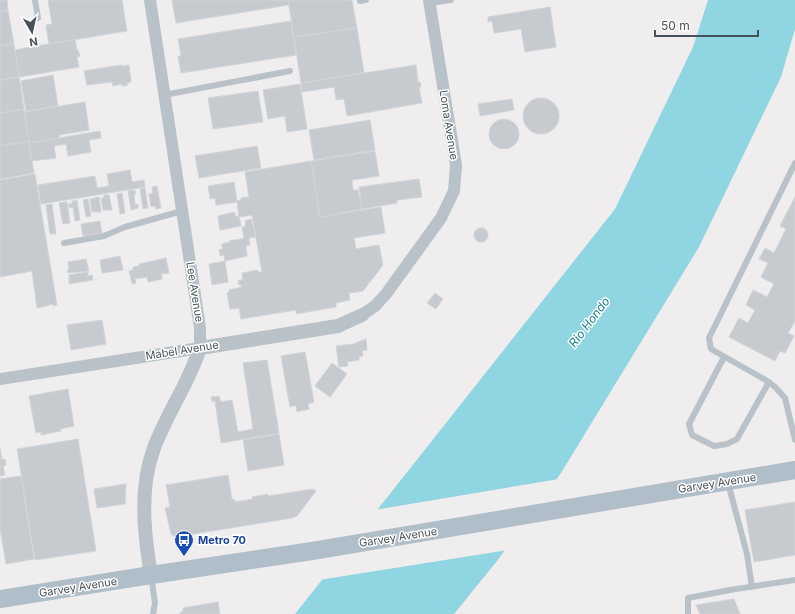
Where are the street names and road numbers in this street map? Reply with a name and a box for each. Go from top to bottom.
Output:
street label: Loma Avenue [437,89,461,161]
street label: Lee Avenue [183,261,207,323]
street label: Mabel Avenue [145,337,219,363]
street label: Garvey Avenue [677,470,757,496]
street label: Garvey Avenue [358,524,438,550]
street label: Garvey Avenue [38,574,118,600]

